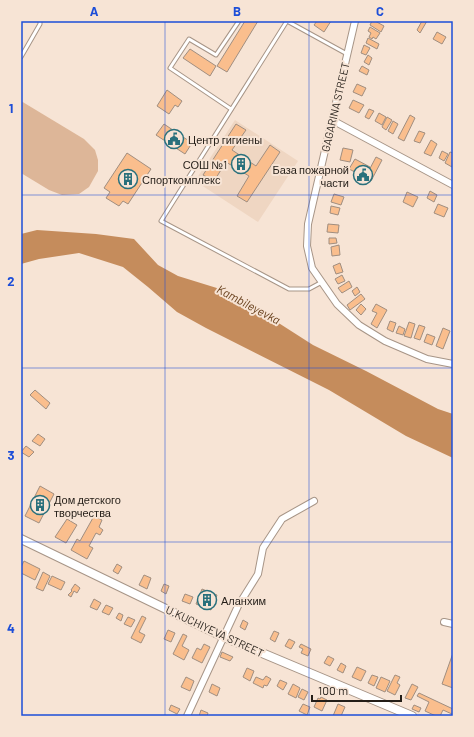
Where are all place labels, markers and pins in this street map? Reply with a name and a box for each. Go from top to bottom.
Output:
public building icon: Центр гигиены [163,128,185,150]
place label: Центр гигиены [188,133,262,146]
building icon: СОШ №1 [230,153,252,175]
place label: СОШ №1 [183,158,227,171]
place label: База пожарной части [273,163,349,189]
public building icon: База пожарной части [352,164,374,186]
building icon: Спорткомплекс [117,168,139,190]
place label: Спорткомплекс [142,173,221,186]
place label: Дом детского творчества [54,493,121,519]
building icon: Дом детского творчества [29,494,51,516]
building icon: Аланхим [196,589,218,611]
place label: Аланхим [221,594,266,607]

